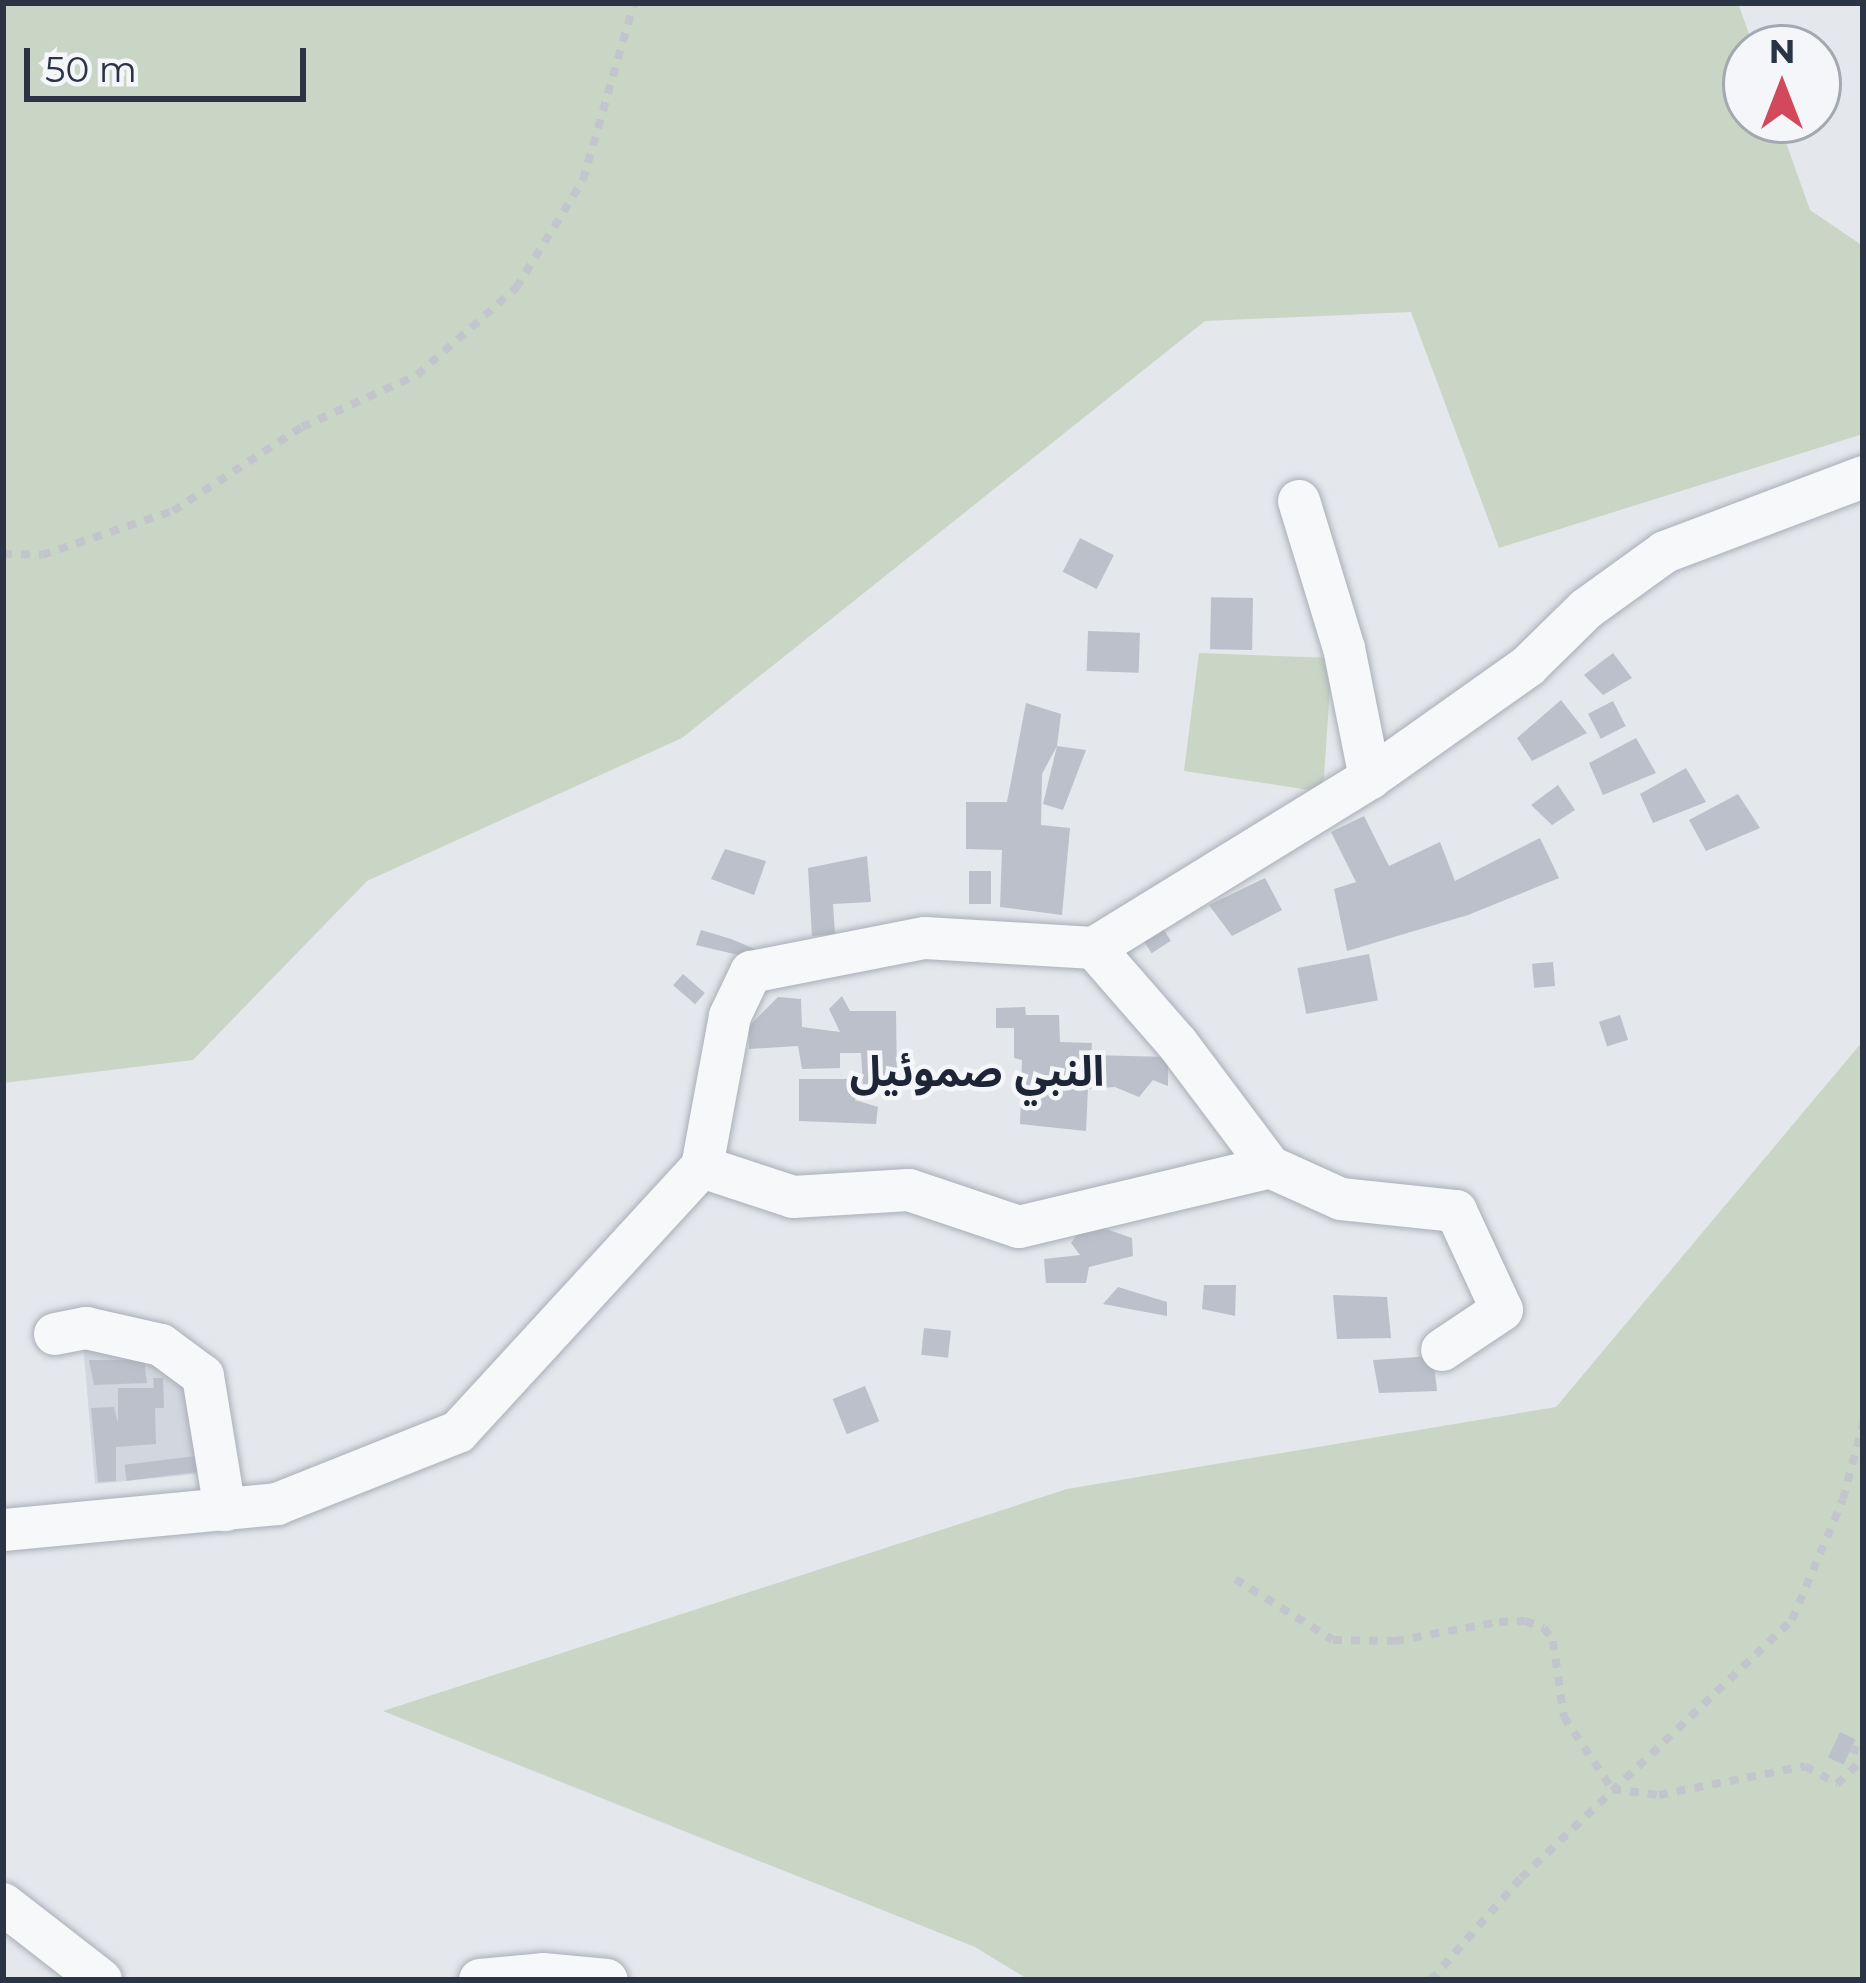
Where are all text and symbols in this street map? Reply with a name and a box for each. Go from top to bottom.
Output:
scale bar [30,24,312,98]
north arrow [1722,24,1842,144]
text: N [1769,31,1795,71]
text: 50 m [45,47,137,91]
district label: النبي صموئيل [850,1046,1104,1096]

